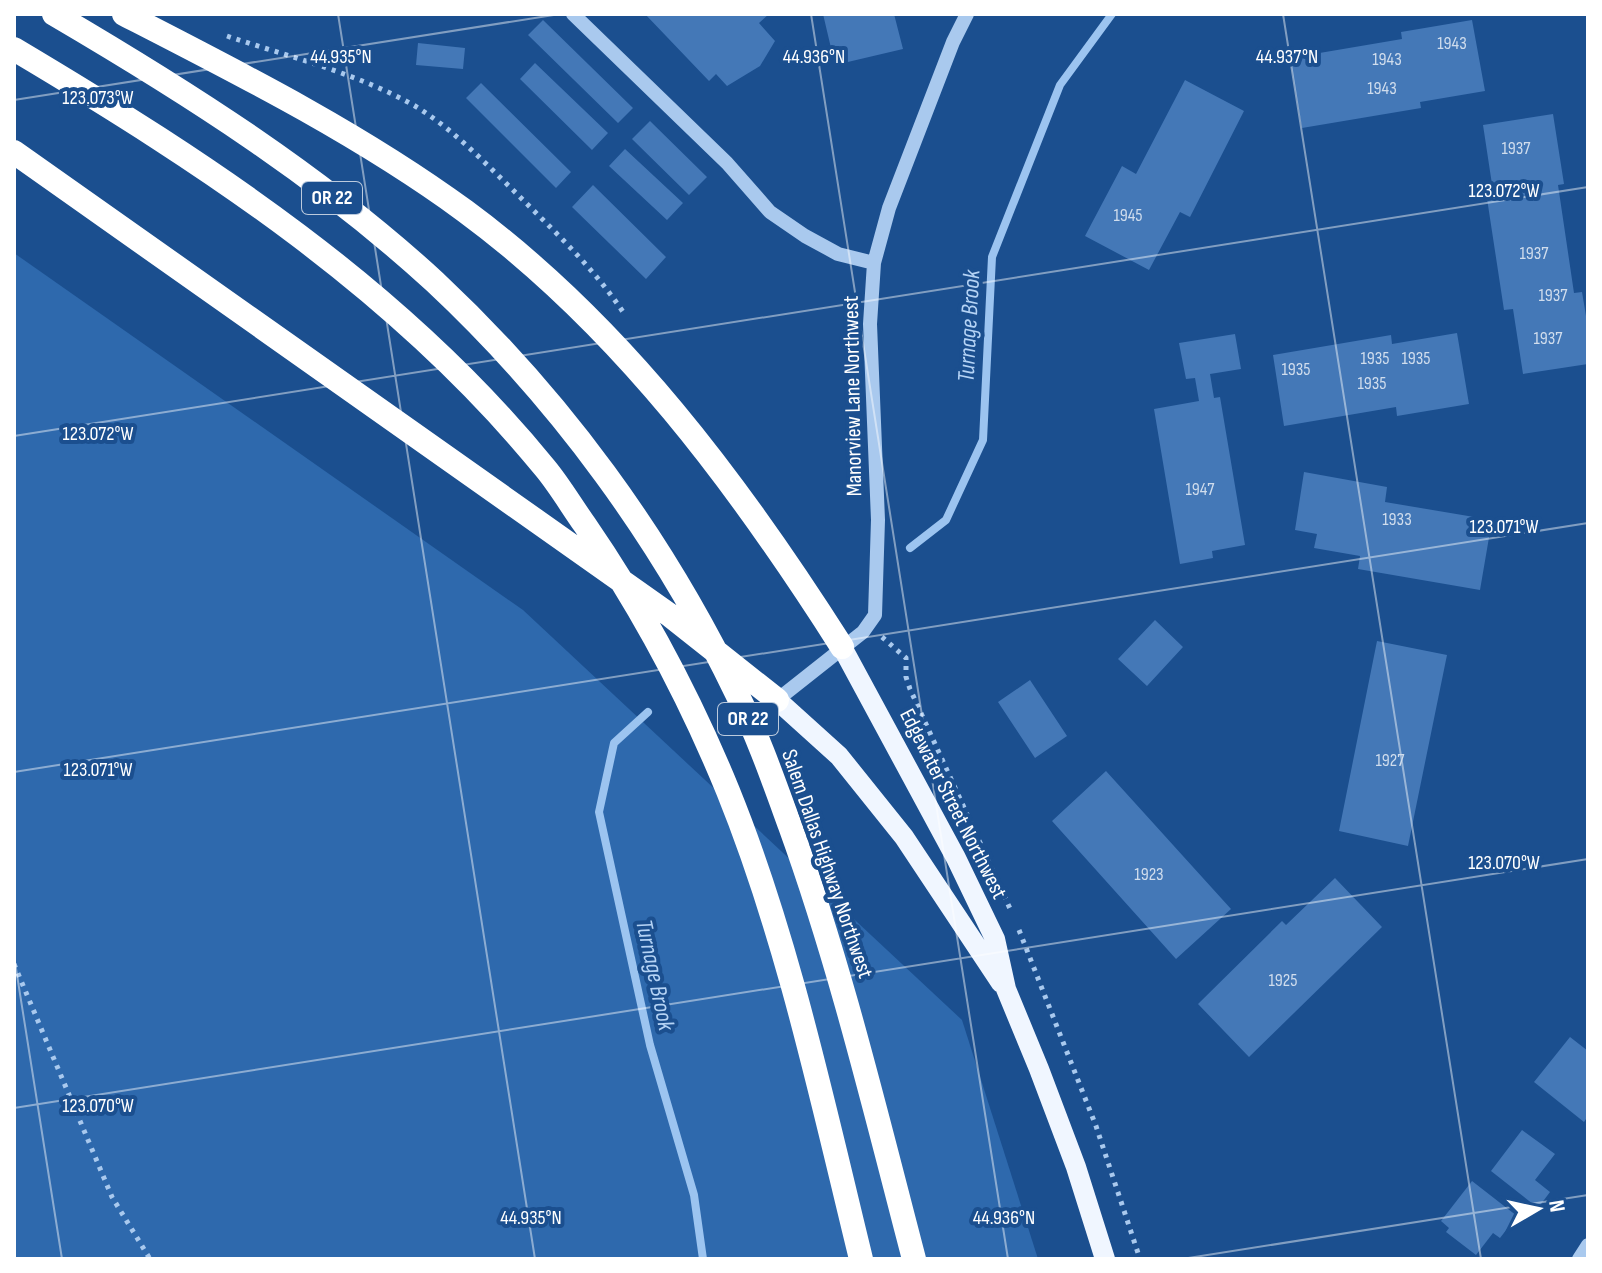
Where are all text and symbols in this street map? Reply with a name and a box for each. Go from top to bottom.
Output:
house number: 1943 [1437,33,1467,54]
text: 44.935°N [310,45,372,69]
text: 44.936°N [783,45,845,69]
text: 44.937°N [1256,45,1318,69]
house number: 1943 [1372,49,1402,70]
house number: 1943 [1367,78,1397,99]
text: 123.073°W [62,86,134,110]
house number: 1937 [1501,138,1531,159]
text: 123.072°W [1468,179,1540,203]
road number: OR 22 [302,182,362,214]
house number: 1945 [1113,205,1143,226]
house number: 1937 [1519,243,1549,264]
water label: Turnage Brook [952,268,986,383]
house number: 1937 [1538,285,1568,306]
street label: Manorview Lane Northwest [838,295,868,497]
house number: 1937 [1533,328,1563,349]
house number: 1935 [1360,348,1390,369]
house number: 1935 [1401,348,1431,369]
house number: 1935 [1281,359,1311,380]
house number: 1935 [1357,373,1387,394]
text: 123.072°W [62,422,134,446]
house number: 1947 [1186,479,1215,500]
house number: 1933 [1382,509,1412,530]
text: 123.071°W [1469,515,1539,539]
road number: OR 22 [718,703,778,735]
street label: Edgewater Street Northwest [893,704,1013,904]
street label: Salem Dallas Highway Northwest [775,746,879,982]
house number: 1927 [1376,750,1405,771]
text: 123.071°W [63,758,133,782]
text: 123.070°W [1468,851,1540,875]
house number: 1923 [1134,864,1164,885]
water label: Turnage Brook [629,917,681,1034]
house number: 1925 [1269,970,1297,991]
text: 123.070°W [62,1094,134,1118]
north arrow [1498,1169,1578,1249]
text: N [1542,1198,1571,1214]
text: 44.935°N [500,1206,562,1230]
text: 44.936°N [973,1206,1035,1230]

